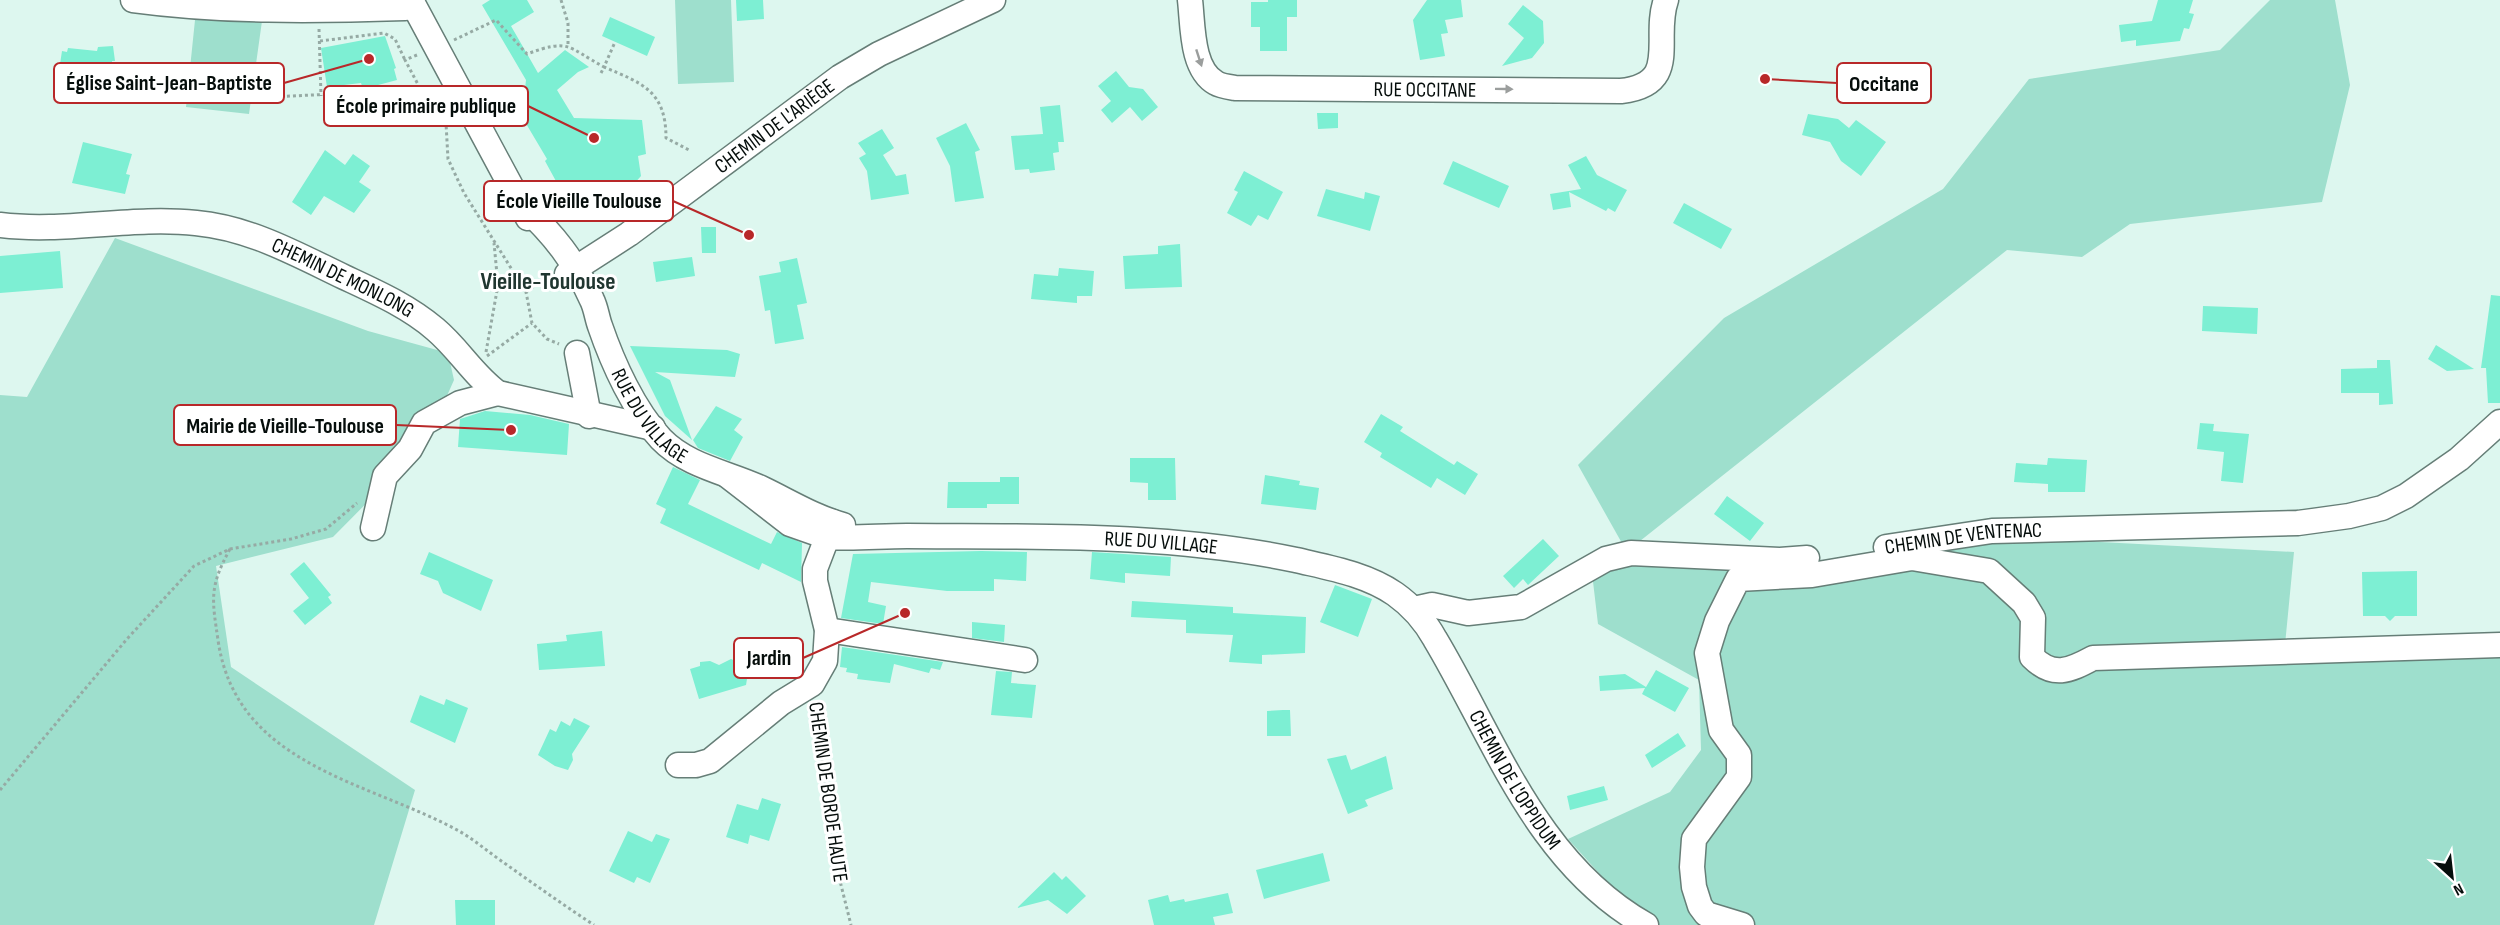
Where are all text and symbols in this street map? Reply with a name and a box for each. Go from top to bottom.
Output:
one-way arrow [1195,49,1204,67]
callout: Église Saint-Jean-Baptiste [54,63,284,103]
callout: Occitane [1837,63,1931,103]
text: Église Saint-Jean-Baptiste [66,70,272,97]
text: Occitane [1849,71,1919,98]
street label: CHEMIN DE L'ARIÈGE [710,73,839,179]
street label: RUE OCCITANE [1374,77,1477,102]
one-way arrow [1495,85,1514,94]
callout: École primaire publique [324,86,528,126]
text: École primaire publique [336,93,516,120]
callout: École Vieille Toulouse [484,181,673,221]
text: École Vieille Toulouse [496,188,662,215]
street label: CHEMIN DE MONLONG [268,232,419,323]
district label: Vieille-Toulouse [480,267,616,296]
street label: RUE DU VILLAGE [606,364,692,469]
callout: Mairie de Vieille-Toulouse [174,405,396,445]
text: Mairie de Vieille-Toulouse [186,413,384,440]
street label: CHEMIN DE VENTENAC [1883,517,2042,560]
street label: RUE DU VILLAGE [1104,526,1219,559]
callout: Jardin [734,638,803,678]
text: Jardin [746,645,791,672]
street label: CHEMIN DE BORDE HAUTE [803,700,853,884]
street label: CHEMIN DE L'OPPIDUM [1464,706,1566,854]
north arrow [2422,847,2482,907]
text: N [2450,879,2466,899]

